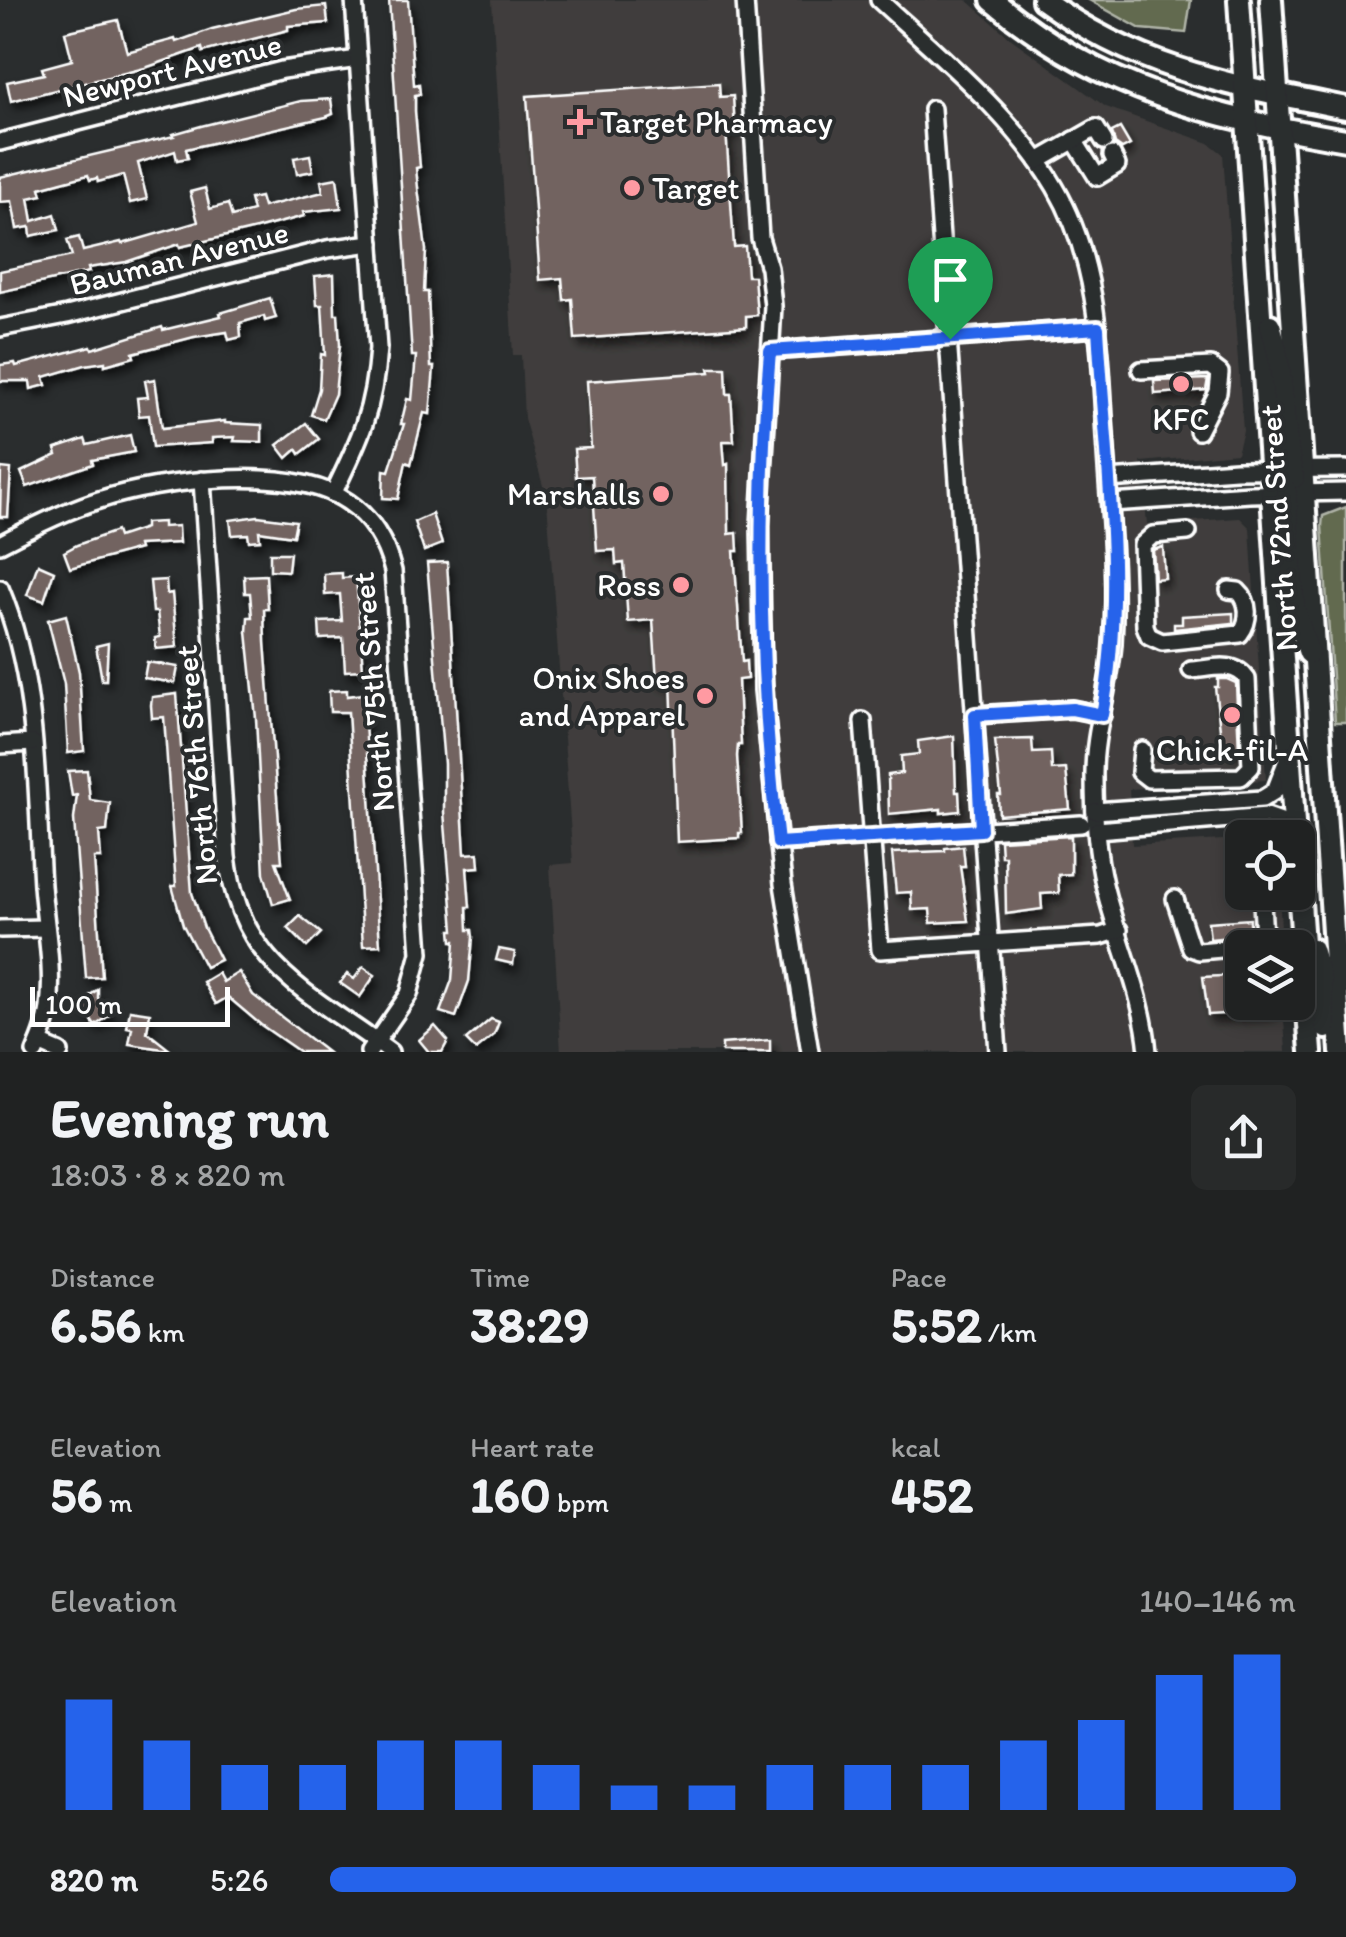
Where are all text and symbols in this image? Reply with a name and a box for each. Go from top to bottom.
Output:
street label: Newport Avenue [59,24,285,116]
place label: Target Pharmacy [600,103,833,141]
marker: Target Pharmacy [569,111,591,133]
place label: Target [652,169,740,207]
marker: Target [621,177,643,199]
street label: Bauman Avenue [66,212,292,304]
pin [908,237,993,340]
icon: arrive [923,252,978,307]
marker: KFC [1170,373,1192,395]
place label: KFC [1152,400,1210,438]
street label: North 72nd Street [1250,403,1306,653]
place label: Marshalls [507,475,641,513]
marker: Marshalls [650,483,672,505]
place label: Ross [597,566,661,604]
street label: North 75th Street [344,571,402,813]
marker: Ross [670,574,692,596]
street label: North 76th Street [167,644,225,886]
place label: Onix Shoes and Apparel [519,659,685,734]
marker: Onix Shoes and Apparel [694,685,716,707]
marker: Chick-fil-A [1221,704,1243,726]
place label: Chick-fil-A [1156,731,1308,769]
map controls [1225,820,1315,1020]
button: locate [1225,820,1315,910]
button: layers [1225,930,1315,1020]
scale bar [30,982,230,1026]
text: 100 m [45,987,122,1021]
text: Evening run [50,1085,329,1151]
button: share [1191,1085,1296,1190]
text: 18:03 · 8 × 820 m [50,1156,285,1194]
text: Distance [50,1260,155,1294]
text: Time [470,1260,530,1294]
text: Pace [891,1260,947,1294]
text: 6.56 [50,1294,141,1355]
text: 38:29 [470,1294,590,1355]
text: 5:52 [891,1294,982,1355]
text: km [141,1315,185,1349]
text: /km [982,1315,1037,1349]
text: Elevation [50,1430,161,1464]
text: Heart rate [470,1430,594,1464]
text: kcal [891,1430,940,1464]
text: 56 [50,1464,103,1525]
text: 160 [470,1464,551,1525]
text: 452 [891,1464,973,1525]
text: m [103,1485,133,1519]
text: bpm [551,1485,609,1519]
text: Elevation [50,1582,177,1620]
text: 140–146 m [1139,1582,1296,1620]
text: 820 m [50,1861,138,1899]
text: 5:26 [210,1861,268,1899]

